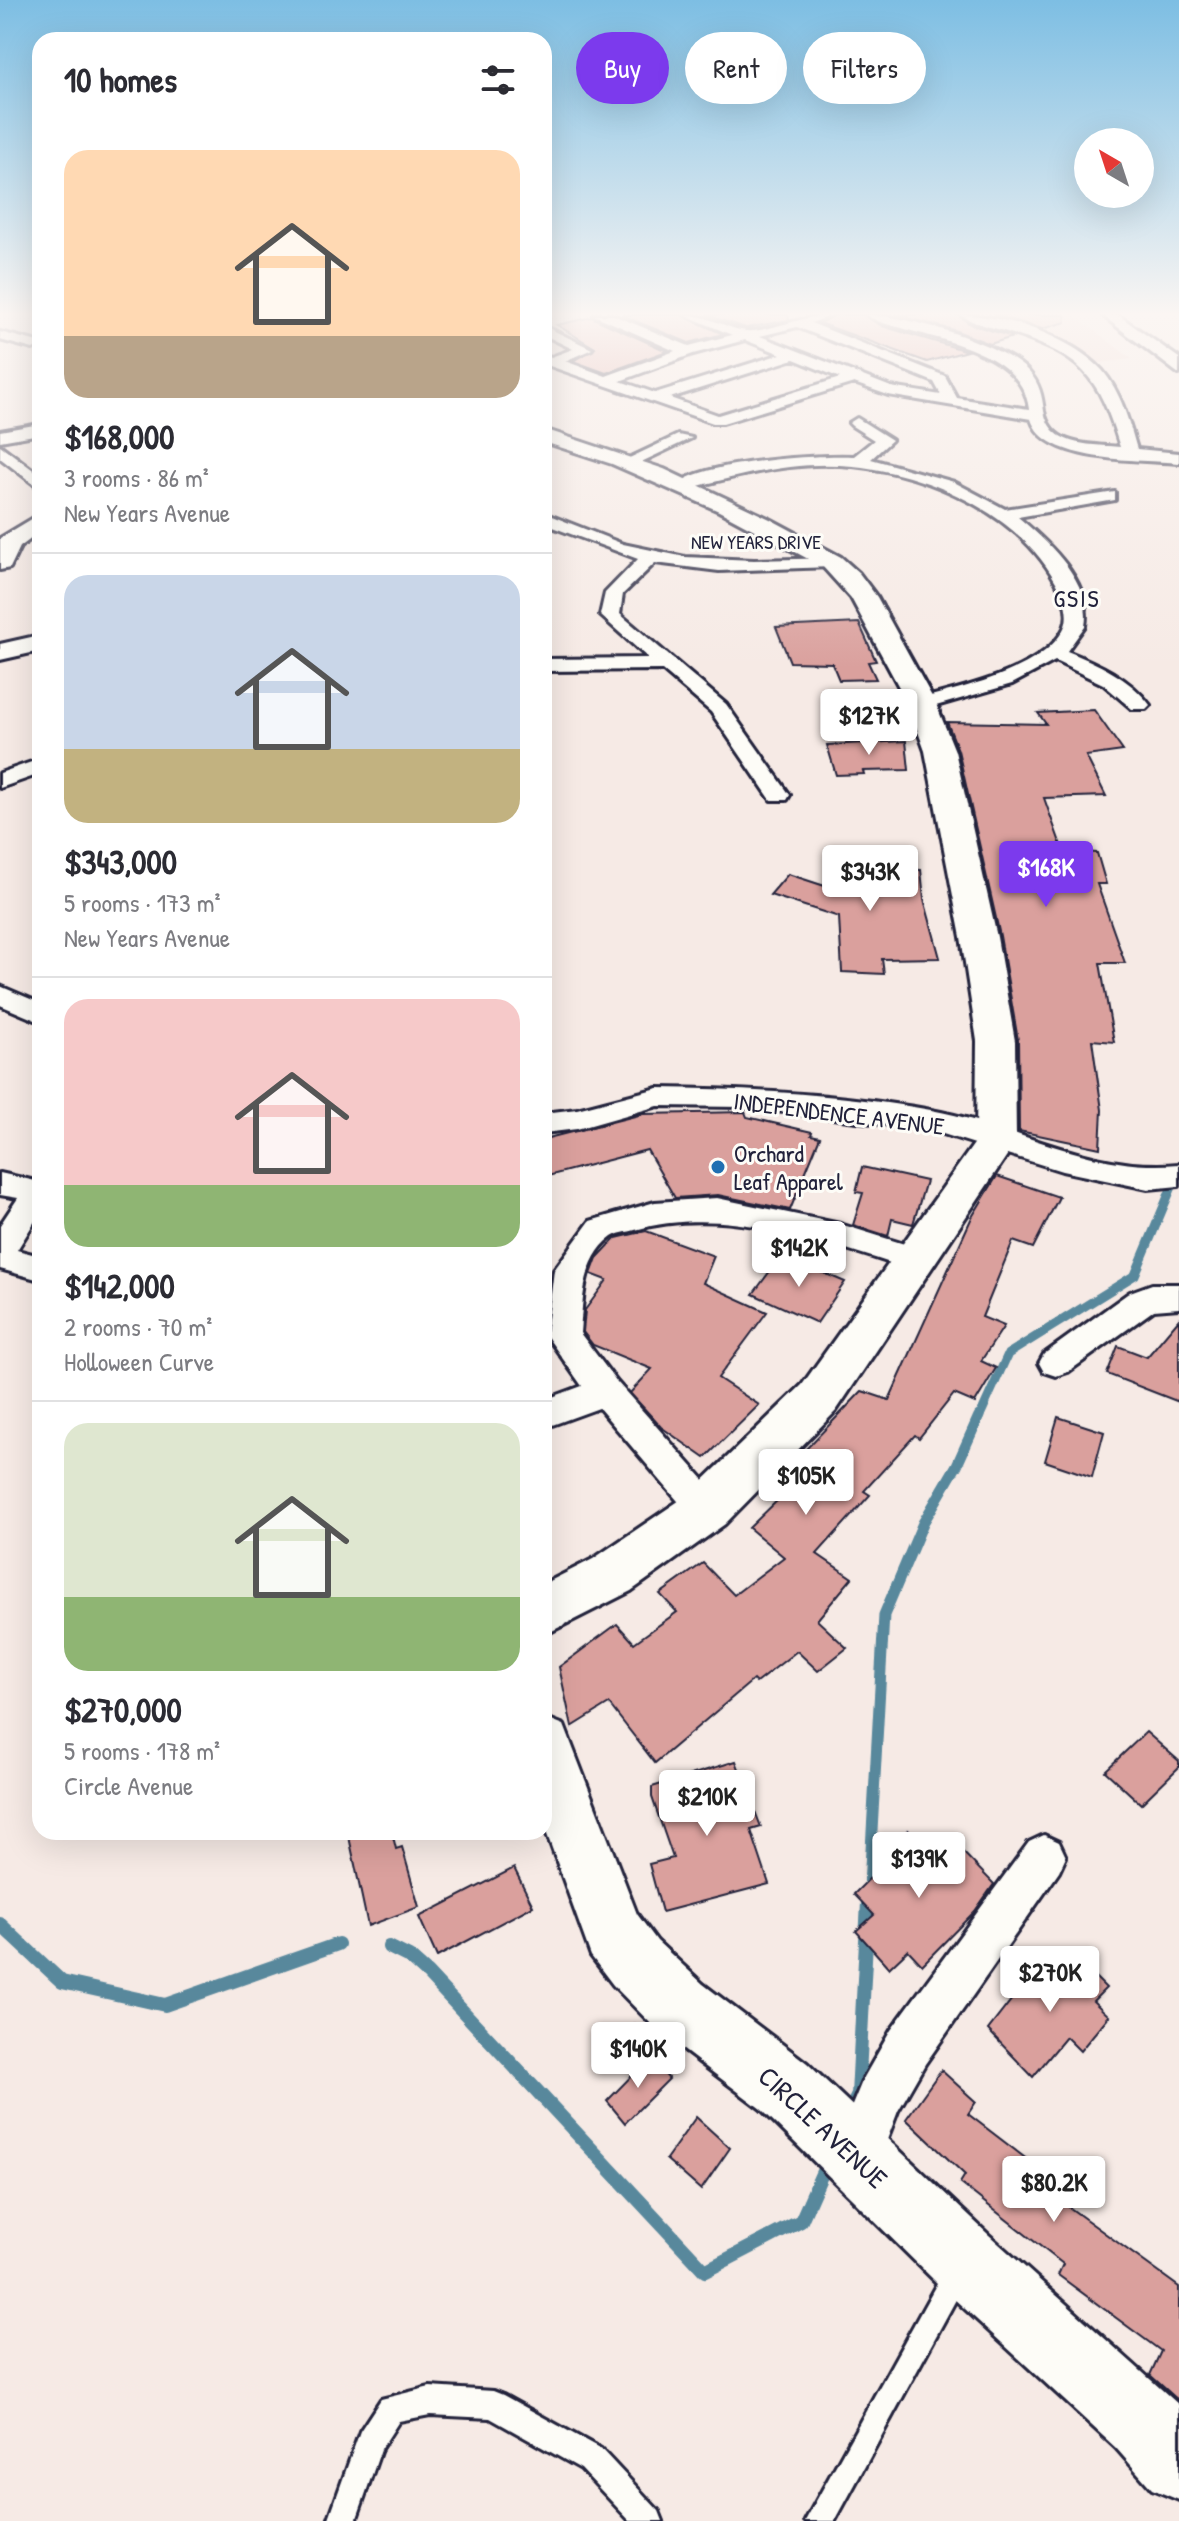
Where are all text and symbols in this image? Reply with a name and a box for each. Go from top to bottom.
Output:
chip: Buy [576,32,669,104]
chip: Rent [685,32,787,104]
chip: Filters [803,32,926,104]
text: 10 homes [64,57,177,103]
icon: filters [476,58,520,102]
north arrow [1074,128,1154,208]
map controls [1074,128,1154,208]
icon: home [220,202,364,346]
text: $168,000 [64,414,174,460]
text: 3 rooms · 86 m² [64,460,209,495]
text: New Years Avenue [64,495,230,530]
street label: NEW YEARS DRIVE [691,528,821,555]
district label: GSIS [1053,582,1101,614]
icon: home [220,627,364,771]
pin: $127K [813,689,925,757]
text: $127K [838,697,900,732]
text: $343,000 [64,839,177,885]
pin: $168K [990,841,1102,909]
pin: $343K [814,845,926,913]
text: $168K [1017,849,1075,884]
text: $343K [840,853,900,888]
text: 5 rooms · 173 m² [64,885,220,920]
text: New Years Avenue [64,920,230,955]
icon: home [220,1051,364,1195]
street label: INDEPENDENCE AVENUE [732,1084,946,1142]
place label: Orchard Leaf Apparel [734,1137,843,1197]
marker: Orchard Leaf Apparel [709,1158,727,1176]
pin: $142K [743,1221,855,1289]
text: $142K [770,1229,828,1264]
text: $142,000 [64,1263,175,1309]
text: 2 rooms · 70 m² [64,1309,212,1344]
text: Holloween Curve [64,1344,214,1379]
pin: $105K [750,1449,862,1517]
text: $105K [777,1457,835,1492]
icon: home [220,1475,364,1619]
text: $270,000 [64,1687,182,1733]
text: 5 rooms · 178 m² [64,1733,220,1768]
text: Circle Avenue [64,1768,193,1803]
pin: $210K [651,1770,763,1838]
text: $210K [677,1778,737,1813]
pin: $139K [863,1832,975,1900]
text: $139K [890,1840,948,1875]
pin: $270K [994,1946,1106,2014]
text: $270K [1018,1954,1082,1989]
pin: $140K [582,2022,694,2090]
text: $140K [609,2030,667,2065]
street label: CIRCLE AVENUE [750,2057,896,2197]
pin: $80.2K [989,2156,1119,2224]
text: $80.2K [1020,2164,1088,2199]

